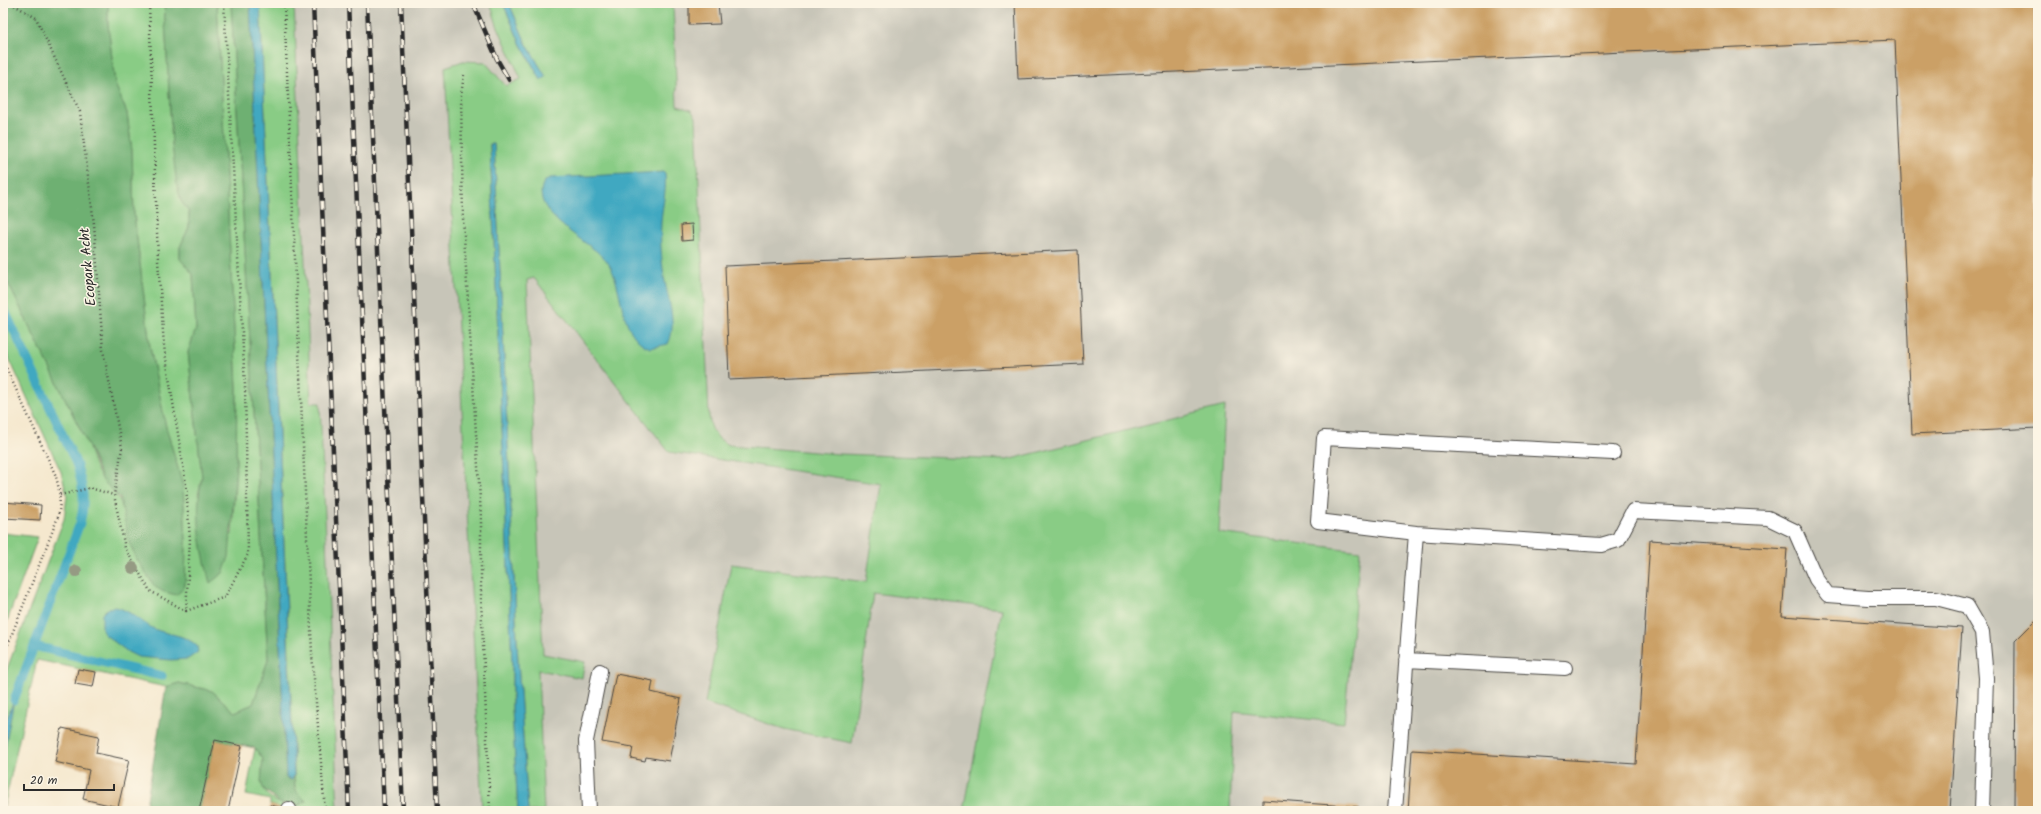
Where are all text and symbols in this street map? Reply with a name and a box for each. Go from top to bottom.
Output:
street label: Ecopark Acht [74,226,102,307]
scale bar [24,766,114,792]
text: 20 m [30,771,58,790]

